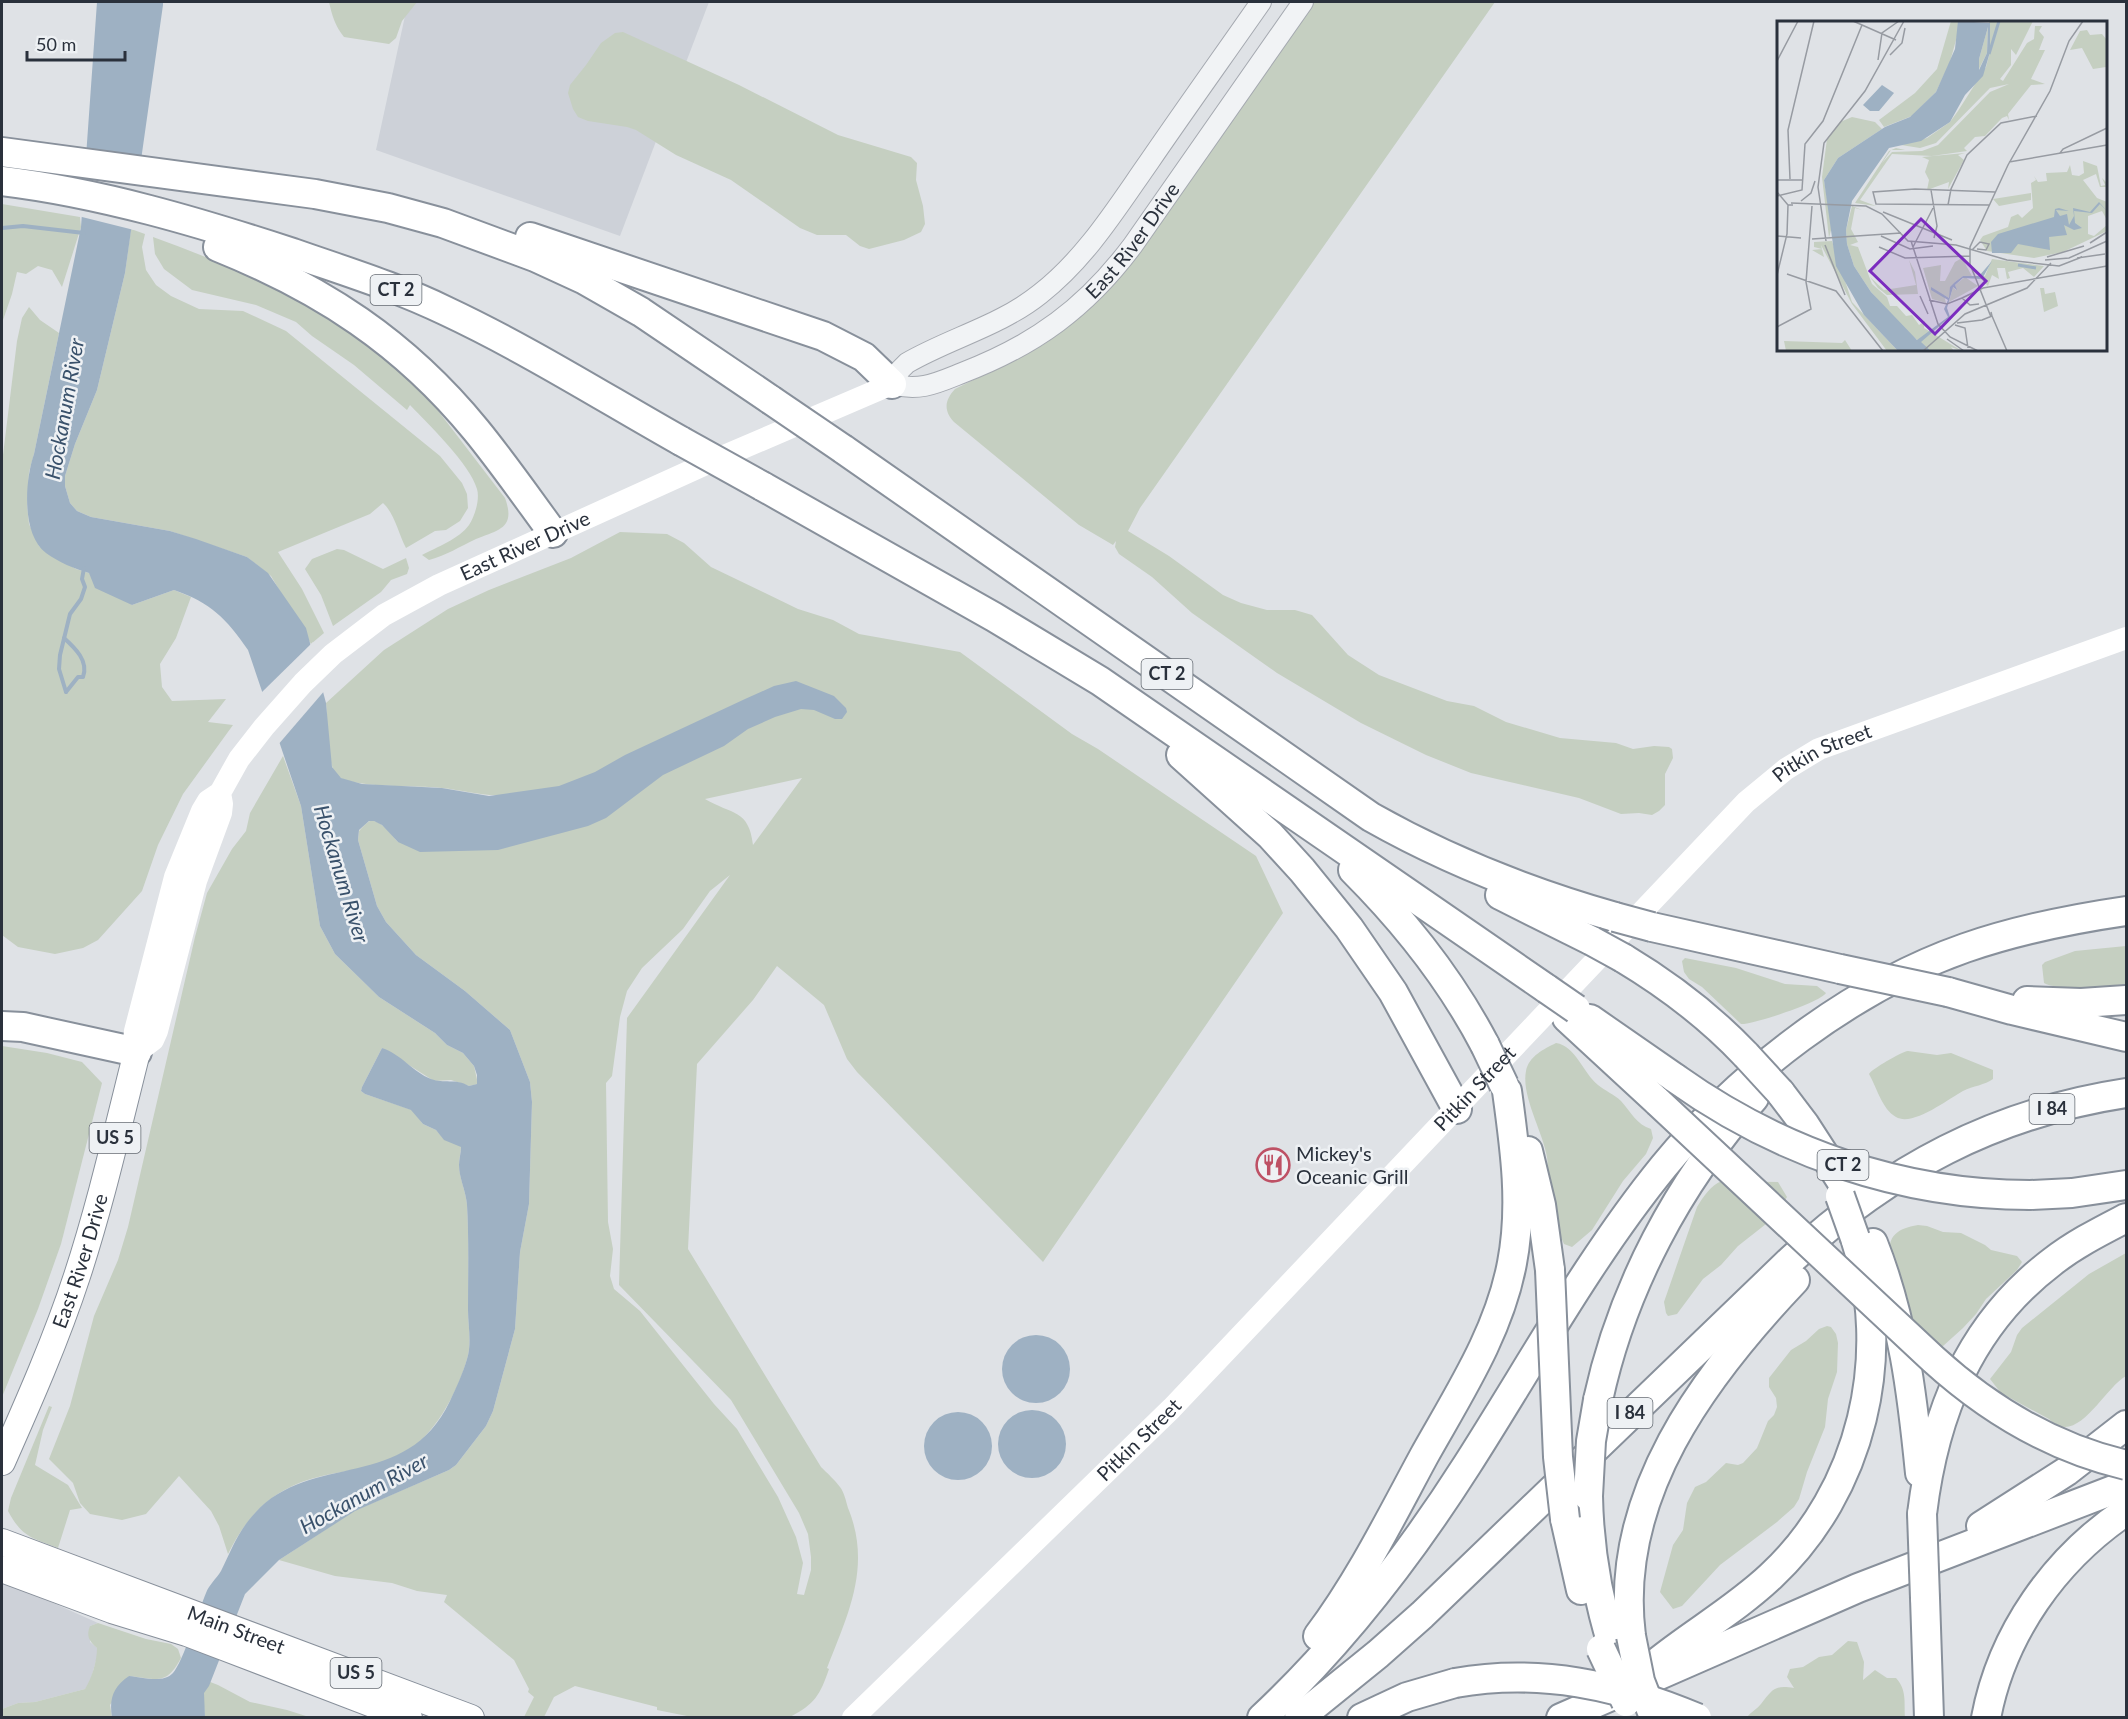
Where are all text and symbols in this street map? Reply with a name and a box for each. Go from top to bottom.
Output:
inset map [1777,21,2107,351]
scale bar [27,24,124,62]
text: 50 m [36,33,76,55]
street label: East River Drive [1080,178,1184,303]
road number: CT 2 [370,275,422,305]
water label: Hockanum River [39,335,88,481]
street label: East River Drive [456,505,593,585]
road number: CT 2 [1142,659,1192,689]
street label: Pitkin Street [1767,718,1874,787]
water label: Hockanum River [310,802,376,946]
street label: Pitkin Street [1428,1040,1520,1135]
road number: I 84 [2030,1094,2074,1124]
road number: US 5 [90,1123,140,1153]
place label: Mickey's Oceanic Grill [1296,1141,1408,1188]
restaurant icon: Mickey's Oceanic Grill [1255,1147,1291,1183]
road number: CT 2 [1818,1150,1868,1180]
street label: East River Drive [47,1191,112,1331]
street label: Pitkin Street [1091,1393,1186,1485]
road number: I 84 [1608,1398,1652,1428]
water label: Hockanum River [295,1447,433,1538]
street label: Main Street [184,1600,288,1658]
road number: US 5 [330,1658,382,1688]

